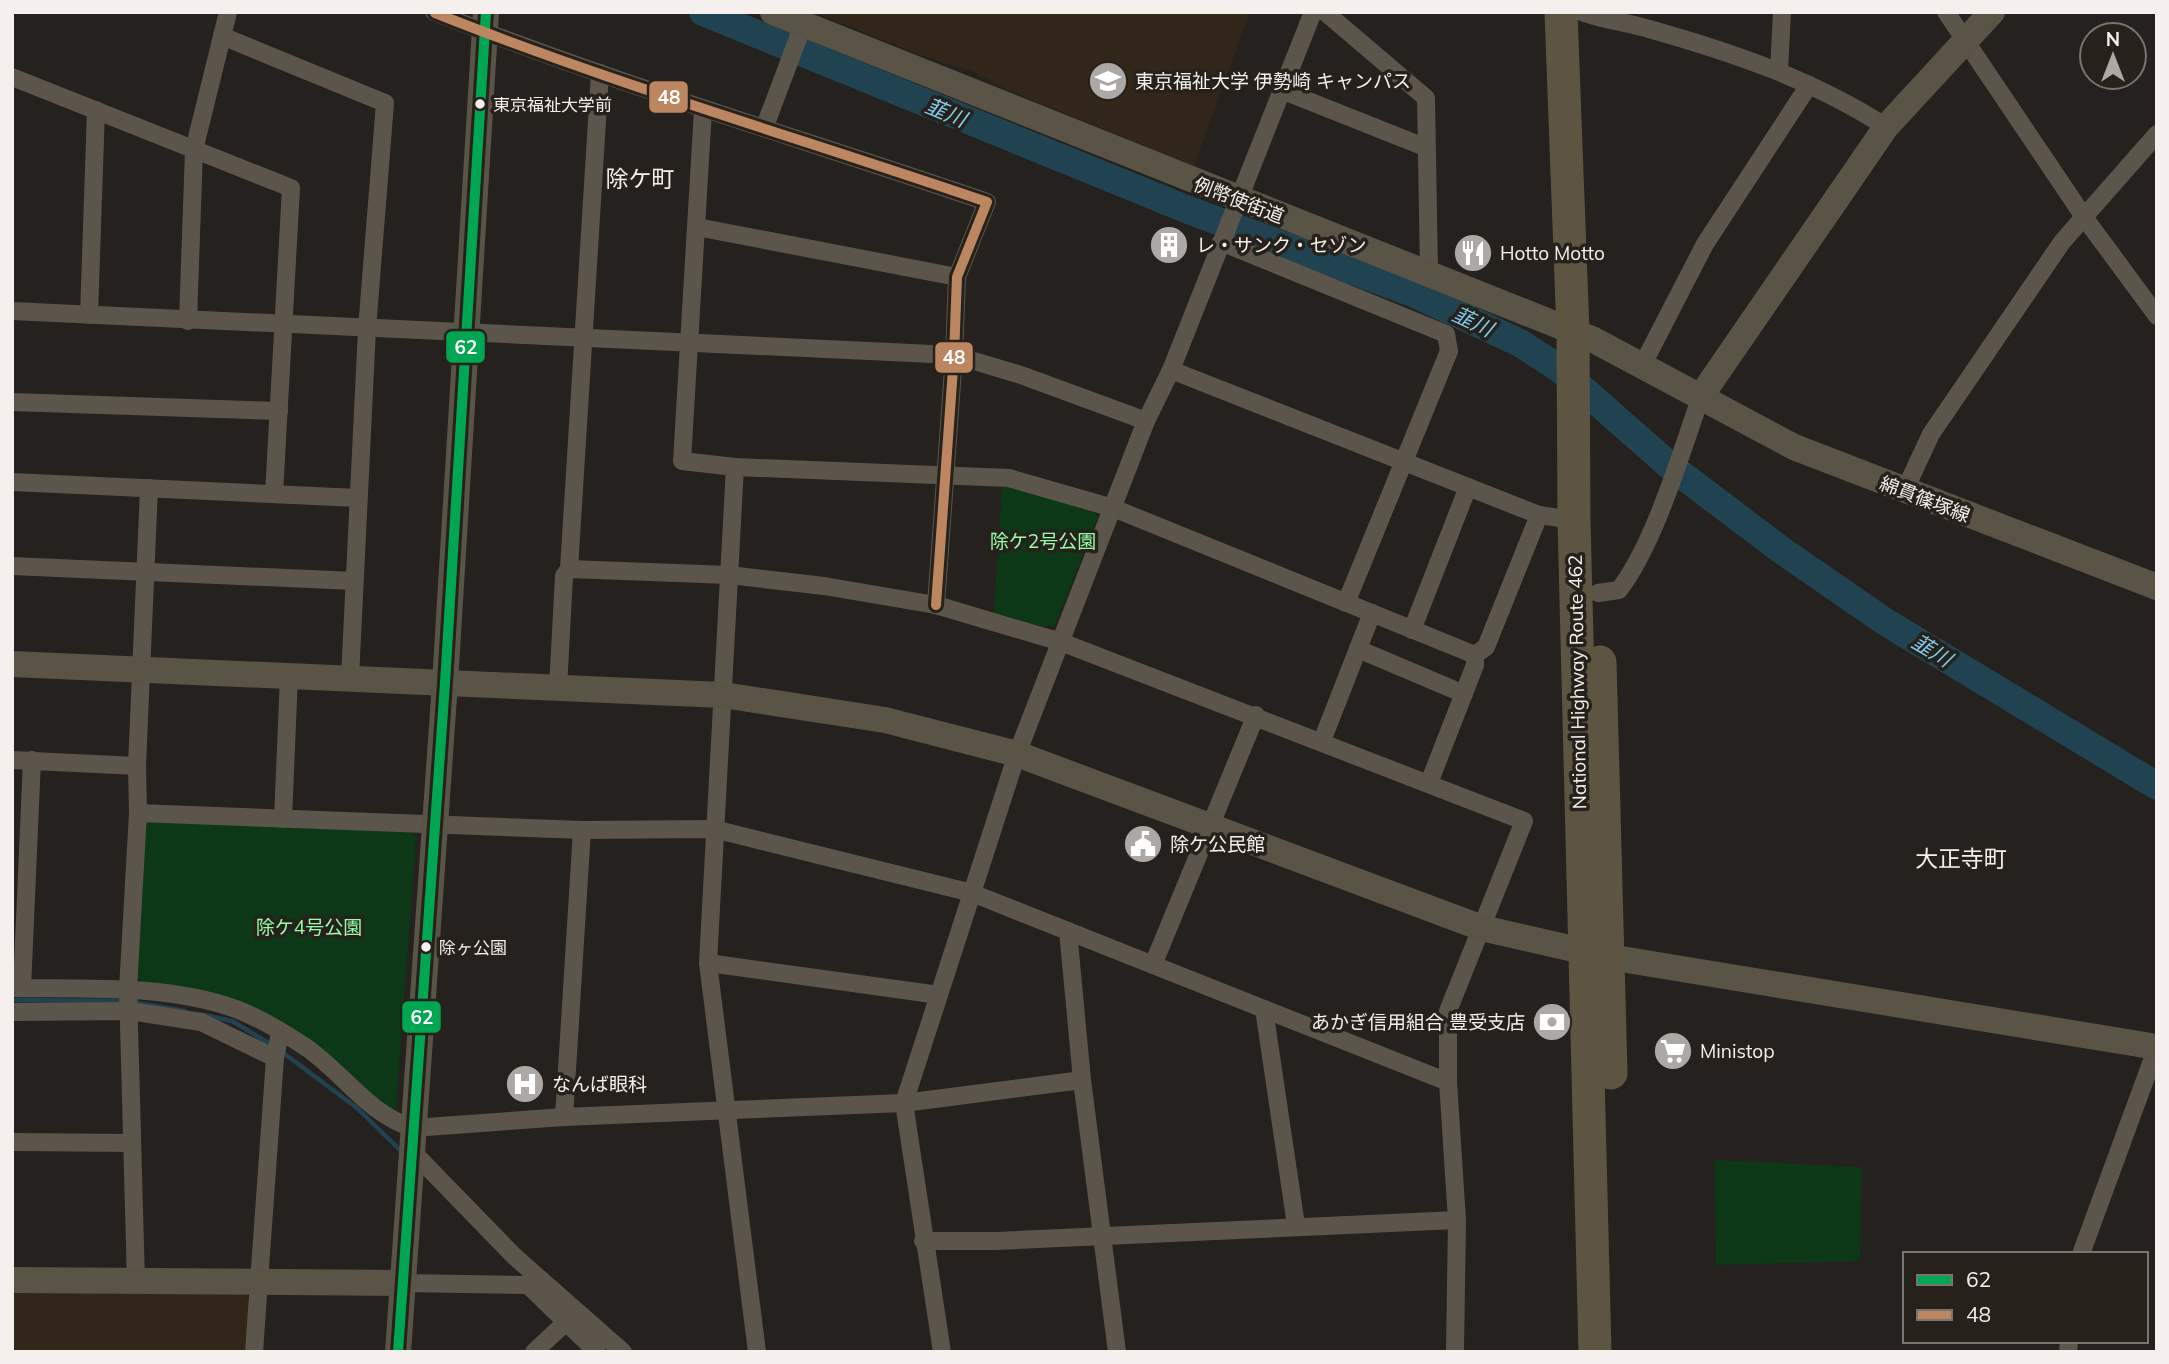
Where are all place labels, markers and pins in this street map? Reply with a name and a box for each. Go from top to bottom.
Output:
school or university icon: 東京福祉大学 伊勢崎 キャンパス [1087,60,1129,102]
place label: 東京福祉大学 伊勢崎 キャンパス [1135,69,1411,93]
place label: 東京福祉大学前 [493,94,612,115]
marker: 東京福祉大学前 [473,97,487,111]
building icon: レ・サンク・セゾン [1148,224,1190,266]
restaurant icon: Hotto Motto [1452,232,1494,274]
place label: レ・サンク・セゾン [1196,233,1367,257]
place label: Hotto Motto [1500,241,1605,265]
public building icon: 除ケ公民館 [1122,823,1164,865]
place label: 除ケ公民館 [1170,832,1265,856]
place label: 除ヶ公園 [439,937,507,958]
marker: 除ヶ公園 [419,940,433,954]
bank icon: あかぎ信用組合 豊受支店 [1531,1001,1573,1043]
place label: あかぎ信用組合 豊受支店 [1311,1010,1525,1034]
supermarket icon: Ministop [1652,1030,1694,1072]
place label: Ministop [1700,1039,1775,1063]
hospital icon: なんば眼科 [504,1063,546,1105]
place label: なんば眼科 [552,1072,647,1096]

